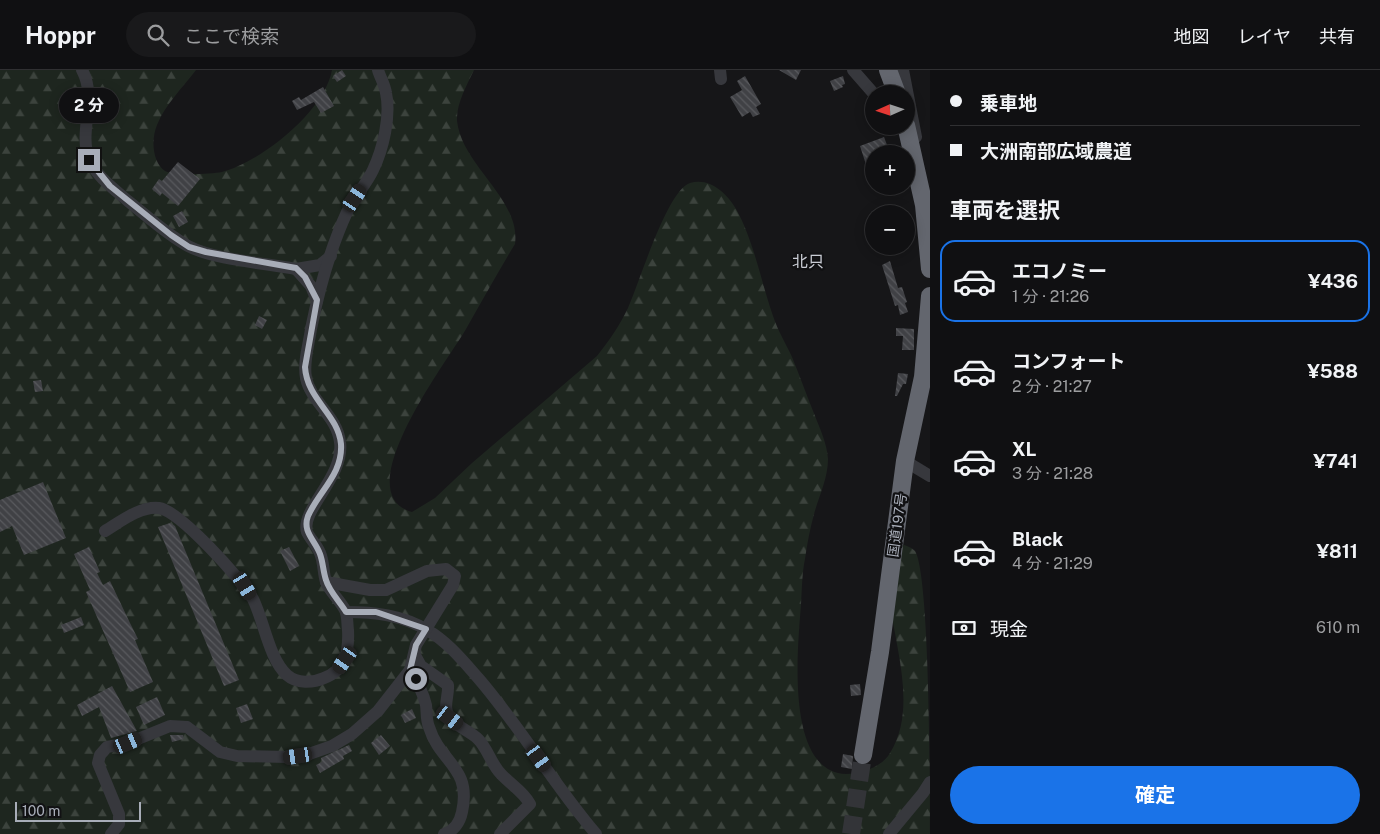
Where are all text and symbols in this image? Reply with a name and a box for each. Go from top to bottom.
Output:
search box [126,12,476,57]
text: Hoppr [25,21,96,49]
icon: search [144,21,172,49]
text: ここで検索 [184,25,279,47]
text: 地図 [1174,26,1210,47]
text: レイヤ [1238,26,1291,47]
text: 共有 [1319,26,1355,47]
north arrow [865,85,915,135]
map controls [865,85,915,255]
callout: 2 分 [59,88,119,122]
text: 乗車地 [980,92,1037,114]
text: 2 分 [74,96,104,115]
text: 大洲南部広域農道 [980,140,1132,162]
button: + [865,145,915,195]
route end [78,149,100,171]
car [340,181,369,215]
text: 車両を選択 [950,197,1060,223]
button: − [865,205,915,255]
district label: 北只 [792,252,824,271]
icon: car [952,259,997,304]
text: エコノミー [1012,260,1107,282]
text: ¥436 [1308,270,1358,292]
text: 1 分 · 21:26 [1012,287,1089,306]
icon: car [952,349,997,394]
text: コンフォート [1012,350,1125,372]
text: ¥588 [1307,360,1358,382]
text: 2 分 · 21:27 [1012,377,1092,396]
text: XL [1012,438,1037,460]
icon: car [952,439,997,484]
text: ¥741 [1313,450,1358,472]
text: 3 分 · 21:28 [1012,464,1093,483]
street label: 国道197号 [885,492,909,558]
text: Black [1012,528,1063,550]
icon: car [952,529,997,574]
text: ¥811 [1316,540,1358,562]
text: 4 分 · 21:29 [1012,554,1093,573]
car [230,569,259,603]
icon: cash [950,614,978,642]
text: 現金 [990,618,1028,640]
text: 610 m [1316,618,1360,637]
car [330,643,359,677]
route start [405,668,427,690]
car [433,703,466,733]
car [111,730,144,756]
car [524,741,553,775]
car [282,746,313,766]
button: 確定 [950,766,1360,824]
scale bar [15,799,141,822]
text: 100 m [22,803,60,819]

